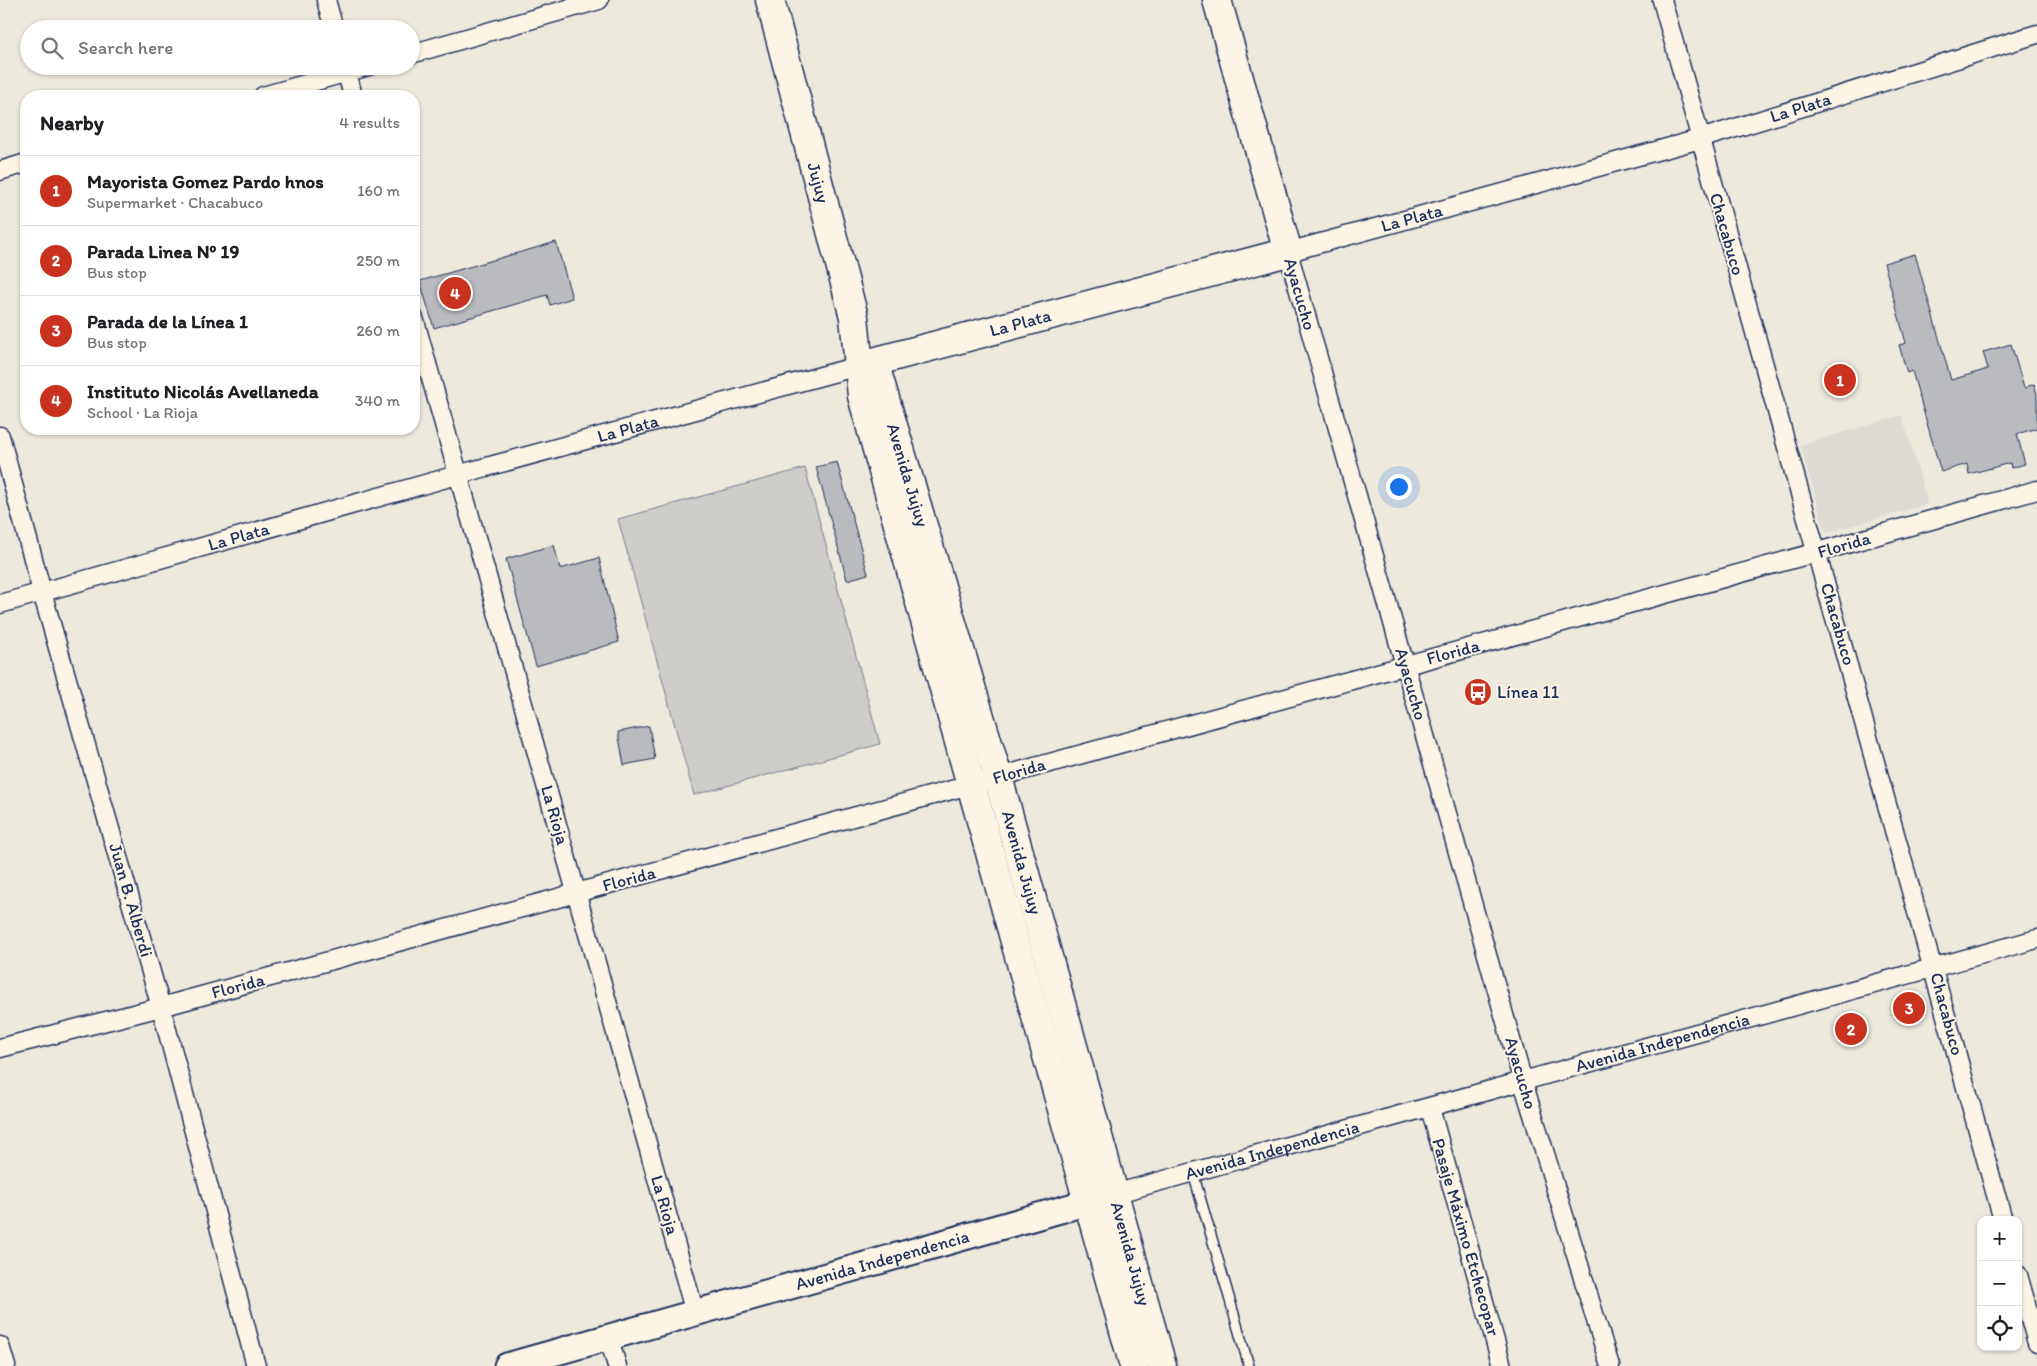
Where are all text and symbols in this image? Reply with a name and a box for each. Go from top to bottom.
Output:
search box [20,20,420,75]
icon: search [38,34,66,62]
text: Search here [78,36,173,59]
street label: La Plata [1767,88,1834,128]
text: Nearby [40,110,104,135]
text: 4 results [339,113,400,132]
street label: Jujuy [802,160,834,206]
text: Mayorista Gomez Pardo hnos [87,170,324,193]
text: 1 [52,181,60,200]
text: 160 m [357,181,400,200]
street label: Chacabuco [1705,190,1749,278]
text: Supermarket · Chacabuco [87,193,263,212]
street label: La Plata [1379,199,1446,237]
text: Parada Linea Nº 19 [87,240,239,263]
text: 2 [52,251,60,270]
text: 250 m [356,251,400,270]
street label: Ayacucho [1279,255,1321,333]
text: Bus stop [87,263,147,282]
pin: 4 [439,274,471,312]
street label: La Plata [987,304,1054,342]
text: Parada de la Línea 1 [87,310,248,333]
text: 3 [52,321,60,340]
text: 260 m [356,321,400,340]
text: Bus stop [87,333,147,352]
pin: 1 [1824,361,1856,399]
text: Instituto Nicolás Avellaneda [87,380,319,403]
text: 4 [51,391,61,410]
text: 340 m [355,391,400,410]
text: School · La Rioja [87,403,198,422]
street label: La Plata [595,410,662,447]
street label: Avenida Jujuy [882,421,934,530]
your location [1386,474,1412,500]
street label: La Plata [205,517,273,556]
street label: Florida [1815,527,1874,563]
street label: Chacabuco [1816,580,1860,668]
street label: Florida [1424,634,1483,670]
street label: Ayacucho [1390,645,1432,723]
bus stop icon: Línea 11 [1463,677,1493,707]
place label: Línea 11 [1497,681,1559,703]
street label: Florida [990,753,1049,789]
street label: La Rioja [536,783,574,848]
street label: Avenida Jujuy [997,808,1047,918]
street label: Juan B. Alberdi [104,840,158,960]
street label: Florida [600,861,659,897]
street label: Florida [209,968,268,1004]
street label: Chacabuco [1925,970,1969,1058]
pin: 3 [1893,989,1925,1027]
street label: Avenida Independencia [1573,1008,1752,1077]
pin: 2 [1835,1010,1867,1048]
street label: Ayacucho [1500,1034,1542,1112]
street label: Avenida Independencia [1183,1116,1362,1185]
street label: Pasaje Máximo Etchecopar [1427,1135,1505,1339]
street label: La Rioja [646,1173,684,1238]
street label: Avenida Jujuy [1106,1199,1156,1309]
map controls [1977,1216,2022,1351]
button: + [1977,1216,2022,1261]
street label: Avenida Independencia [793,1225,972,1295]
button: − [1977,1261,2022,1306]
button: locate [1977,1306,2022,1351]

